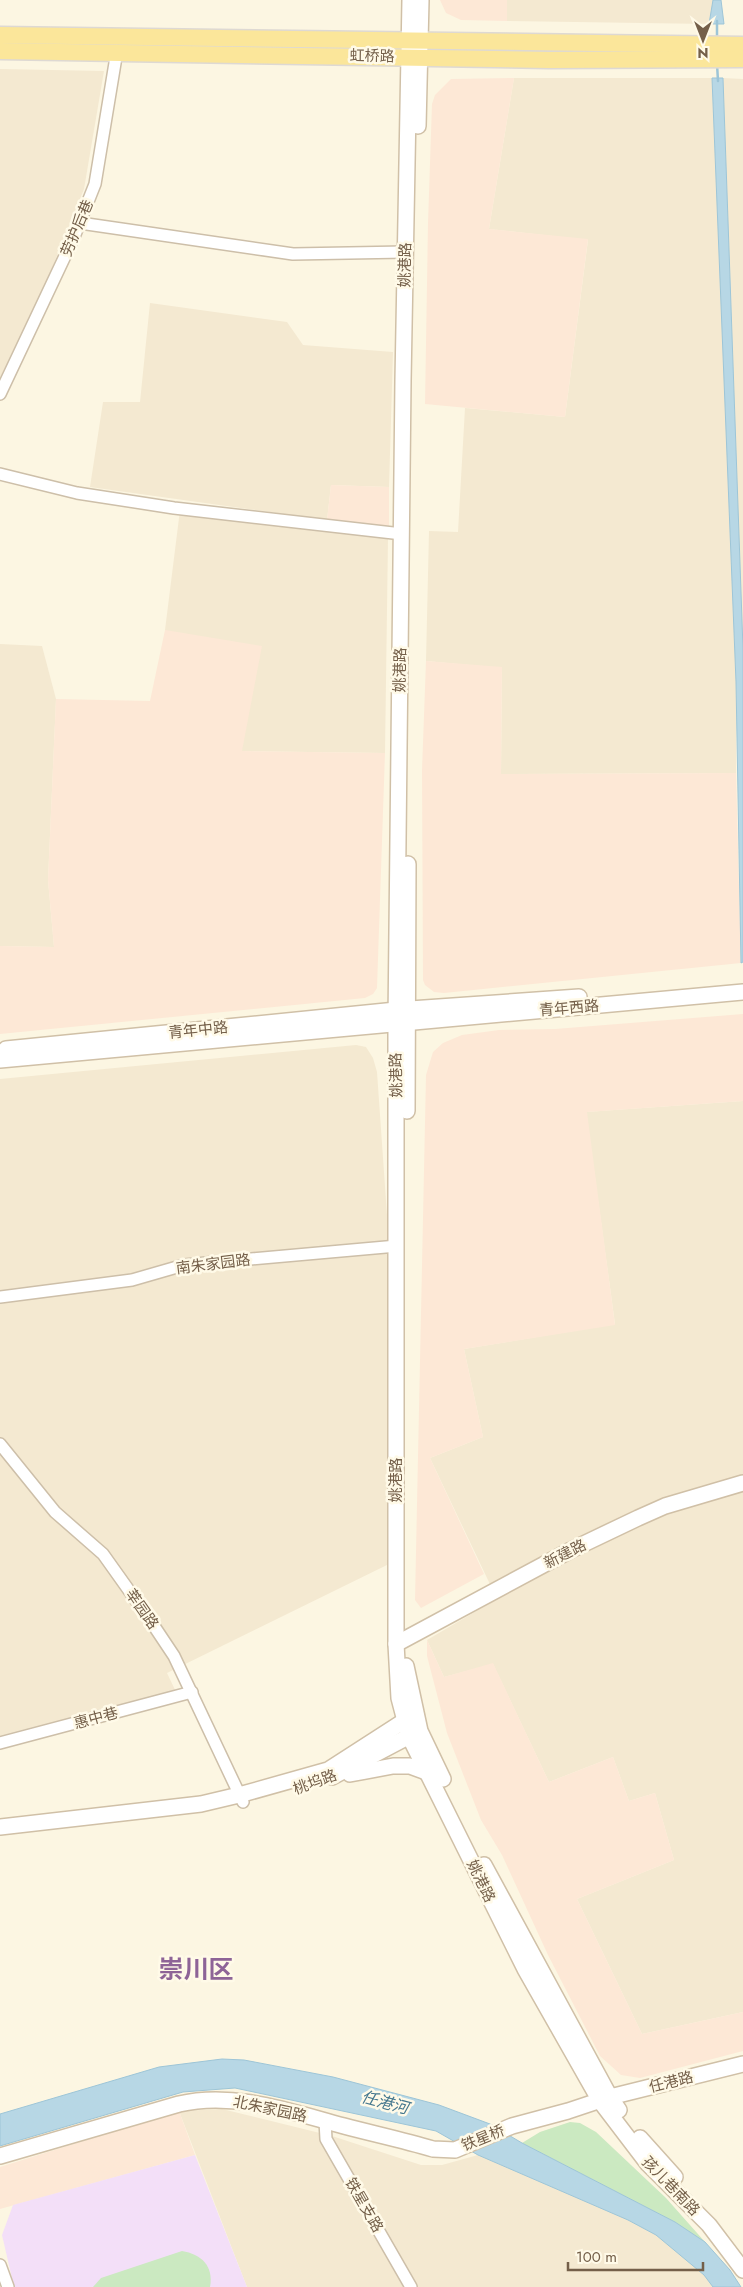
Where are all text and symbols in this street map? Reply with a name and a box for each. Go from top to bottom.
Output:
north arrow [678,15,728,65]
text: N [697,43,709,63]
street label: 虹桥路 [349,45,395,67]
street label: 劳护后巷 [55,196,99,260]
street label: 姚港路 [394,242,416,288]
street label: 姚港路 [389,647,411,693]
street label: 青年西路 [538,994,600,1022]
street label: 青年中路 [167,1016,229,1044]
street label: 姚港路 [385,1052,407,1098]
street label: 南朱家园路 [174,1249,252,1279]
street label: 姚港路 [385,1457,407,1503]
street label: 新建路 [540,1534,590,1574]
street label: 莘园路 [120,1584,164,1634]
street label: 惠中巷 [71,1702,121,1734]
street label: 桃坞路 [290,1764,340,1800]
street label: 姚港路 [461,1856,501,1906]
district label: 崇川区 [158,1951,234,1987]
street label: 任港路 [646,2066,696,2098]
water label: 任港河 [359,2085,414,2121]
street label: 北朱家园路 [231,2090,309,2128]
street label: 铁星桥 [458,2119,508,2157]
street label: 孩儿巷南路 [637,2151,705,2221]
street label: 铁星支路 [339,2174,389,2236]
scale bar [568,2240,703,2272]
text: 100 m [576,2246,617,2268]

